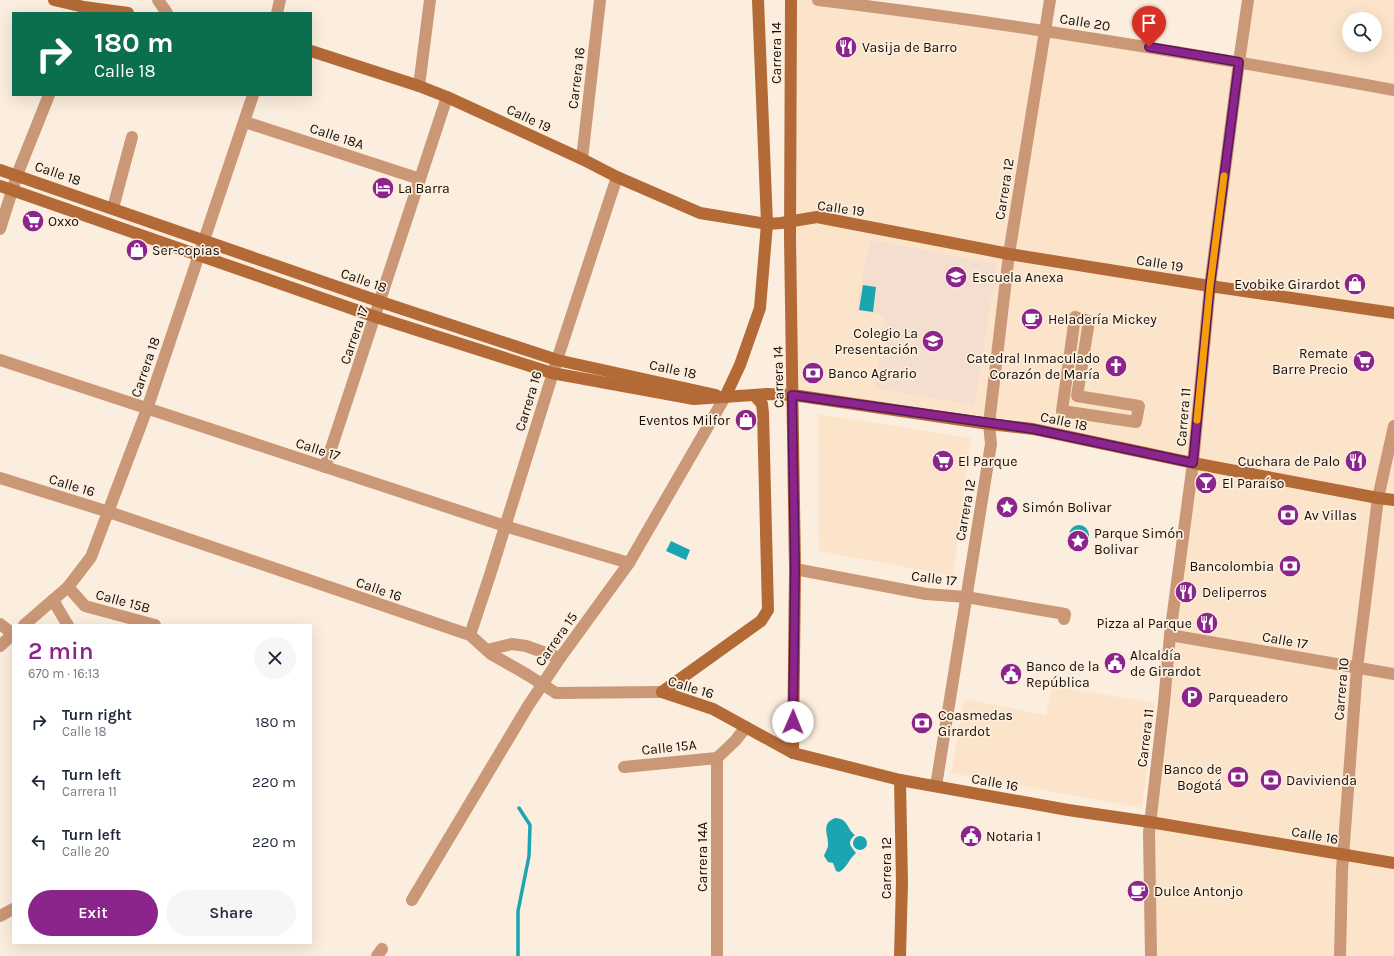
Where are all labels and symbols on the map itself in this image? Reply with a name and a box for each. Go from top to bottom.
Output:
pin [1132,6,1166,47]
street label: Calle 20 [1058,10,1111,35]
street label: Carrera 14 [768,22,785,84]
restaurant icon: Vasija de Barro [833,34,859,60]
place label: Vasija de Barro [862,39,957,56]
street label: Carrera 16 [564,46,589,110]
street label: Calle 19 [504,101,554,136]
street label: Calle 18A [308,120,366,153]
street label: Carrera 12 [991,157,1018,221]
street label: Calle 18 [32,158,83,189]
hotel icon: La Barra [370,175,396,201]
place label: La Barra [398,180,450,197]
street label: Calle 19 [816,197,866,220]
supermarket icon: Oxxo [20,208,46,234]
place label: Oxxo [48,213,79,230]
shop icon: Ser-copias [124,237,150,263]
place label: Ser-copias [152,242,220,259]
street label: Calle 19 [1135,251,1185,276]
school or university icon: Escuela Anexa [943,264,969,290]
street label: Calle 18 [338,265,389,296]
place label: Escuela Anexa [972,269,1064,286]
shop icon: Evobike Girardot [1342,271,1368,297]
place label: Evobike Girardot [1234,276,1340,293]
street label: Carrera 17 [337,303,373,367]
cafe icon: Heladería Mickey [1019,306,1045,332]
place label: Heladería Mickey [1048,311,1157,328]
place label: Colegio La Presentación [835,325,918,358]
school or university icon: Colegio La Presentación [920,328,946,354]
street label: Carrera 18 [127,335,164,400]
place label: Remate Barre Precio [1272,345,1348,378]
street label: Carrera 14 [769,346,788,408]
supermarket icon: Remate Barre Precio [1351,348,1377,374]
place label: Catedral Inmaculado Corazón de María [967,350,1100,383]
church icon: Catedral Inmaculado Corazón de María [1103,353,1129,379]
street label: Calle 18 [648,356,698,383]
bank icon: Banco Agrario [800,360,826,386]
place label: Banco Agrario [828,365,917,382]
street label: Carrera 16 [511,369,546,433]
street label: Carrera 11 [1172,387,1195,447]
shop icon: Eventos Milfor [733,407,759,433]
street label: Calle 18 [1039,408,1089,435]
place label: Eventos Milfor [638,412,731,429]
street label: Calle 17 [293,434,343,465]
supermarket icon: El Parque [930,448,956,474]
restaurant icon: Cuchara de Palo [1343,448,1369,474]
place label: El Parque [958,453,1017,470]
place label: Cuchara de Palo [1238,453,1340,470]
street label: Calle 16 [47,470,97,501]
bar icon: El Paraíso [1193,470,1219,496]
place label: El Paraíso [1222,475,1285,492]
street label: Carrera 12 [952,478,979,542]
place icon: Simón Bolivar [994,494,1020,520]
place label: Simón Bolivar [1022,499,1112,516]
bank icon: Av Villas [1275,502,1301,528]
place label: Av Villas [1304,507,1357,524]
place label: Parque Simón Bolivar [1094,525,1184,558]
place icon: Parque Simón Bolivar [1065,528,1091,554]
bank icon: Bancolombia [1277,553,1303,579]
place label: Bancolombia [1189,558,1274,575]
street label: Calle 17 [910,567,958,590]
street label: Calle 16 [354,574,404,605]
restaurant icon: Deliperros [1173,579,1199,605]
place label: Deliperros [1202,584,1267,601]
street label: Calle 15B [94,586,152,617]
street label: Carrera 15 [532,609,581,670]
restaurant icon: Pizza al Parque [1194,610,1220,636]
place label: Pizza al Parque [1096,615,1192,632]
street label: Calle 17 [1261,628,1309,653]
place label: Alcaldía de Girardot [1130,647,1201,680]
public building icon: Alcaldía de Girardot [1102,650,1128,676]
street label: Carrera 10 [1330,657,1353,721]
place label: Banco de la República [1026,658,1100,691]
public building icon: Banco de la República [998,661,1024,687]
street label: Calle 16 [666,672,716,703]
parking icon: Parqueadero [1179,684,1205,710]
place label: Parqueadero [1208,689,1288,706]
position arrow [772,701,814,743]
place label: Coasmedas Girardot [938,707,1013,740]
street label: Carrera 11 [1133,708,1158,768]
bank icon: Coasmedas Girardot [909,710,935,736]
street label: Calle 15A [641,736,697,759]
place label: Banco de Bogotá [1163,761,1222,794]
bank icon: Banco de Bogotá [1225,764,1251,790]
bank icon: Davivienda [1258,767,1284,793]
street label: Calle 16 [970,770,1020,795]
place label: Davivienda [1286,772,1357,789]
street label: Carrera 14A [694,822,711,892]
public building icon: Notaria 1 [958,823,984,849]
street label: Calle 16 [1290,823,1340,848]
place label: Notaria 1 [986,828,1041,845]
street label: Carrera 12 [878,837,895,899]
cafe icon: Dulce Antonjo [1125,878,1151,904]
place label: Dulce Antonjo [1154,883,1243,900]

